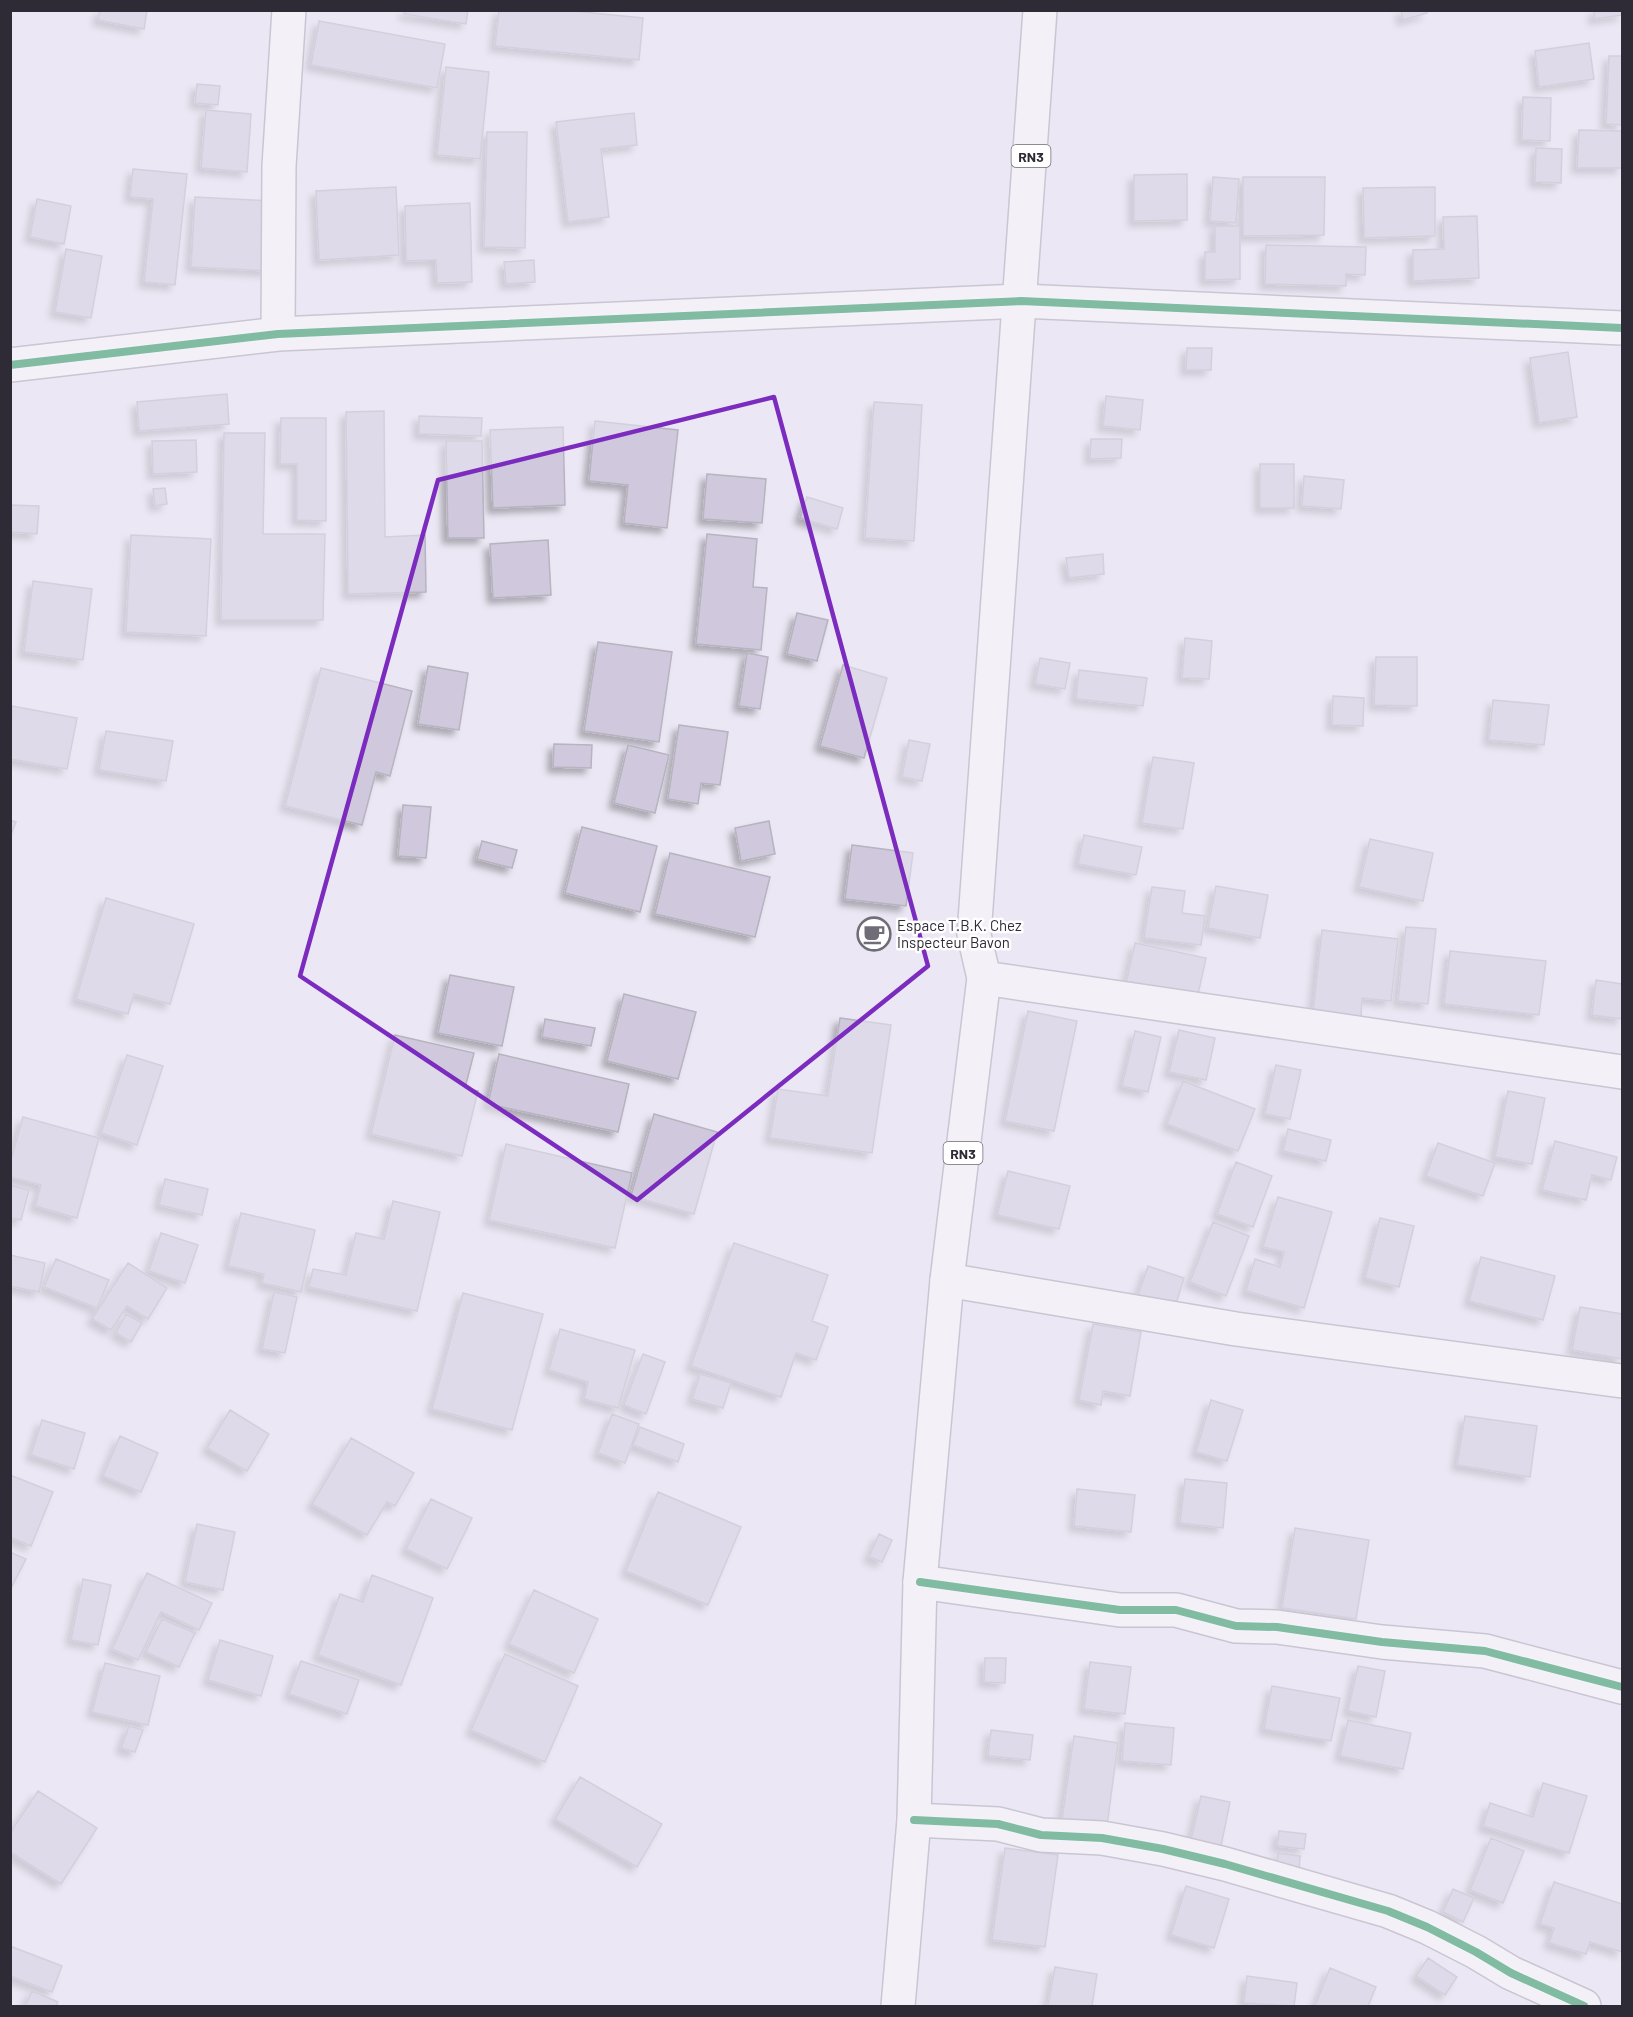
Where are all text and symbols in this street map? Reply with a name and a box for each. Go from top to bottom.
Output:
road number: RN3 [1012,145,1050,167]
cafe icon: Espace T.B.K. Chez Inspecteur Bavon [856,916,892,952]
place label: Espace T.B.K. Chez Inspecteur Bavon [897,916,1022,951]
road number: RN3 [944,1142,982,1164]

